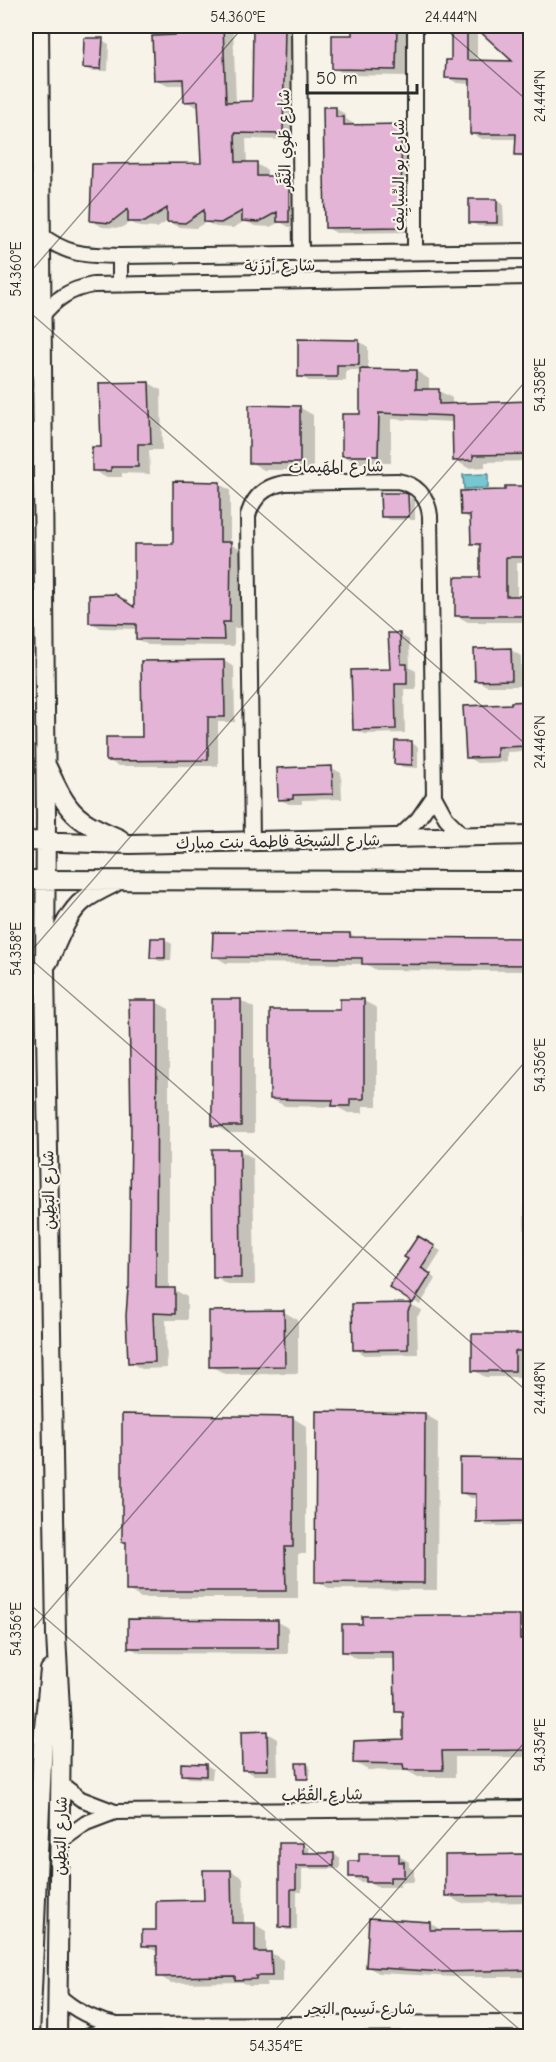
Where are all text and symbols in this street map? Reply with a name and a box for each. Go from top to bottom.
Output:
text: 54.360°E [210,8,266,26]
text: 24.444°N [425,8,477,26]
scale bar [307,57,416,95]
text: 50 m [316,68,358,89]
text: 24.444°N [531,70,549,122]
street label: شارع طَوِي النَّقَر [274,89,298,193]
street label: شارع بو السِّيايِيف [390,119,411,231]
text: 54.360°E [7,241,25,297]
street label: شارع أرزَنة [245,256,316,278]
text: 54.358°E [531,358,549,412]
street label: شارع المهَيمات [288,457,384,479]
text: 24.446°N [531,715,549,769]
street label: شارع الشيخة فاطمة بنت مبارك [176,831,380,855]
text: 54.358°E [7,922,25,976]
text: 54.356°E [531,1038,549,1092]
street label: شارع البَطِين [39,1150,61,1230]
text: 24.448°N [531,1361,549,1415]
text: 54.356°E [7,1602,25,1656]
text: 54.354°E [531,1718,549,1772]
street label: شارع القُطُب [281,1783,363,1807]
street label: شارع البَطِين [51,1796,73,1876]
street label: شارع نَسِيم البَحر [303,2000,415,2021]
text: 54.354°E [249,2037,303,2055]

